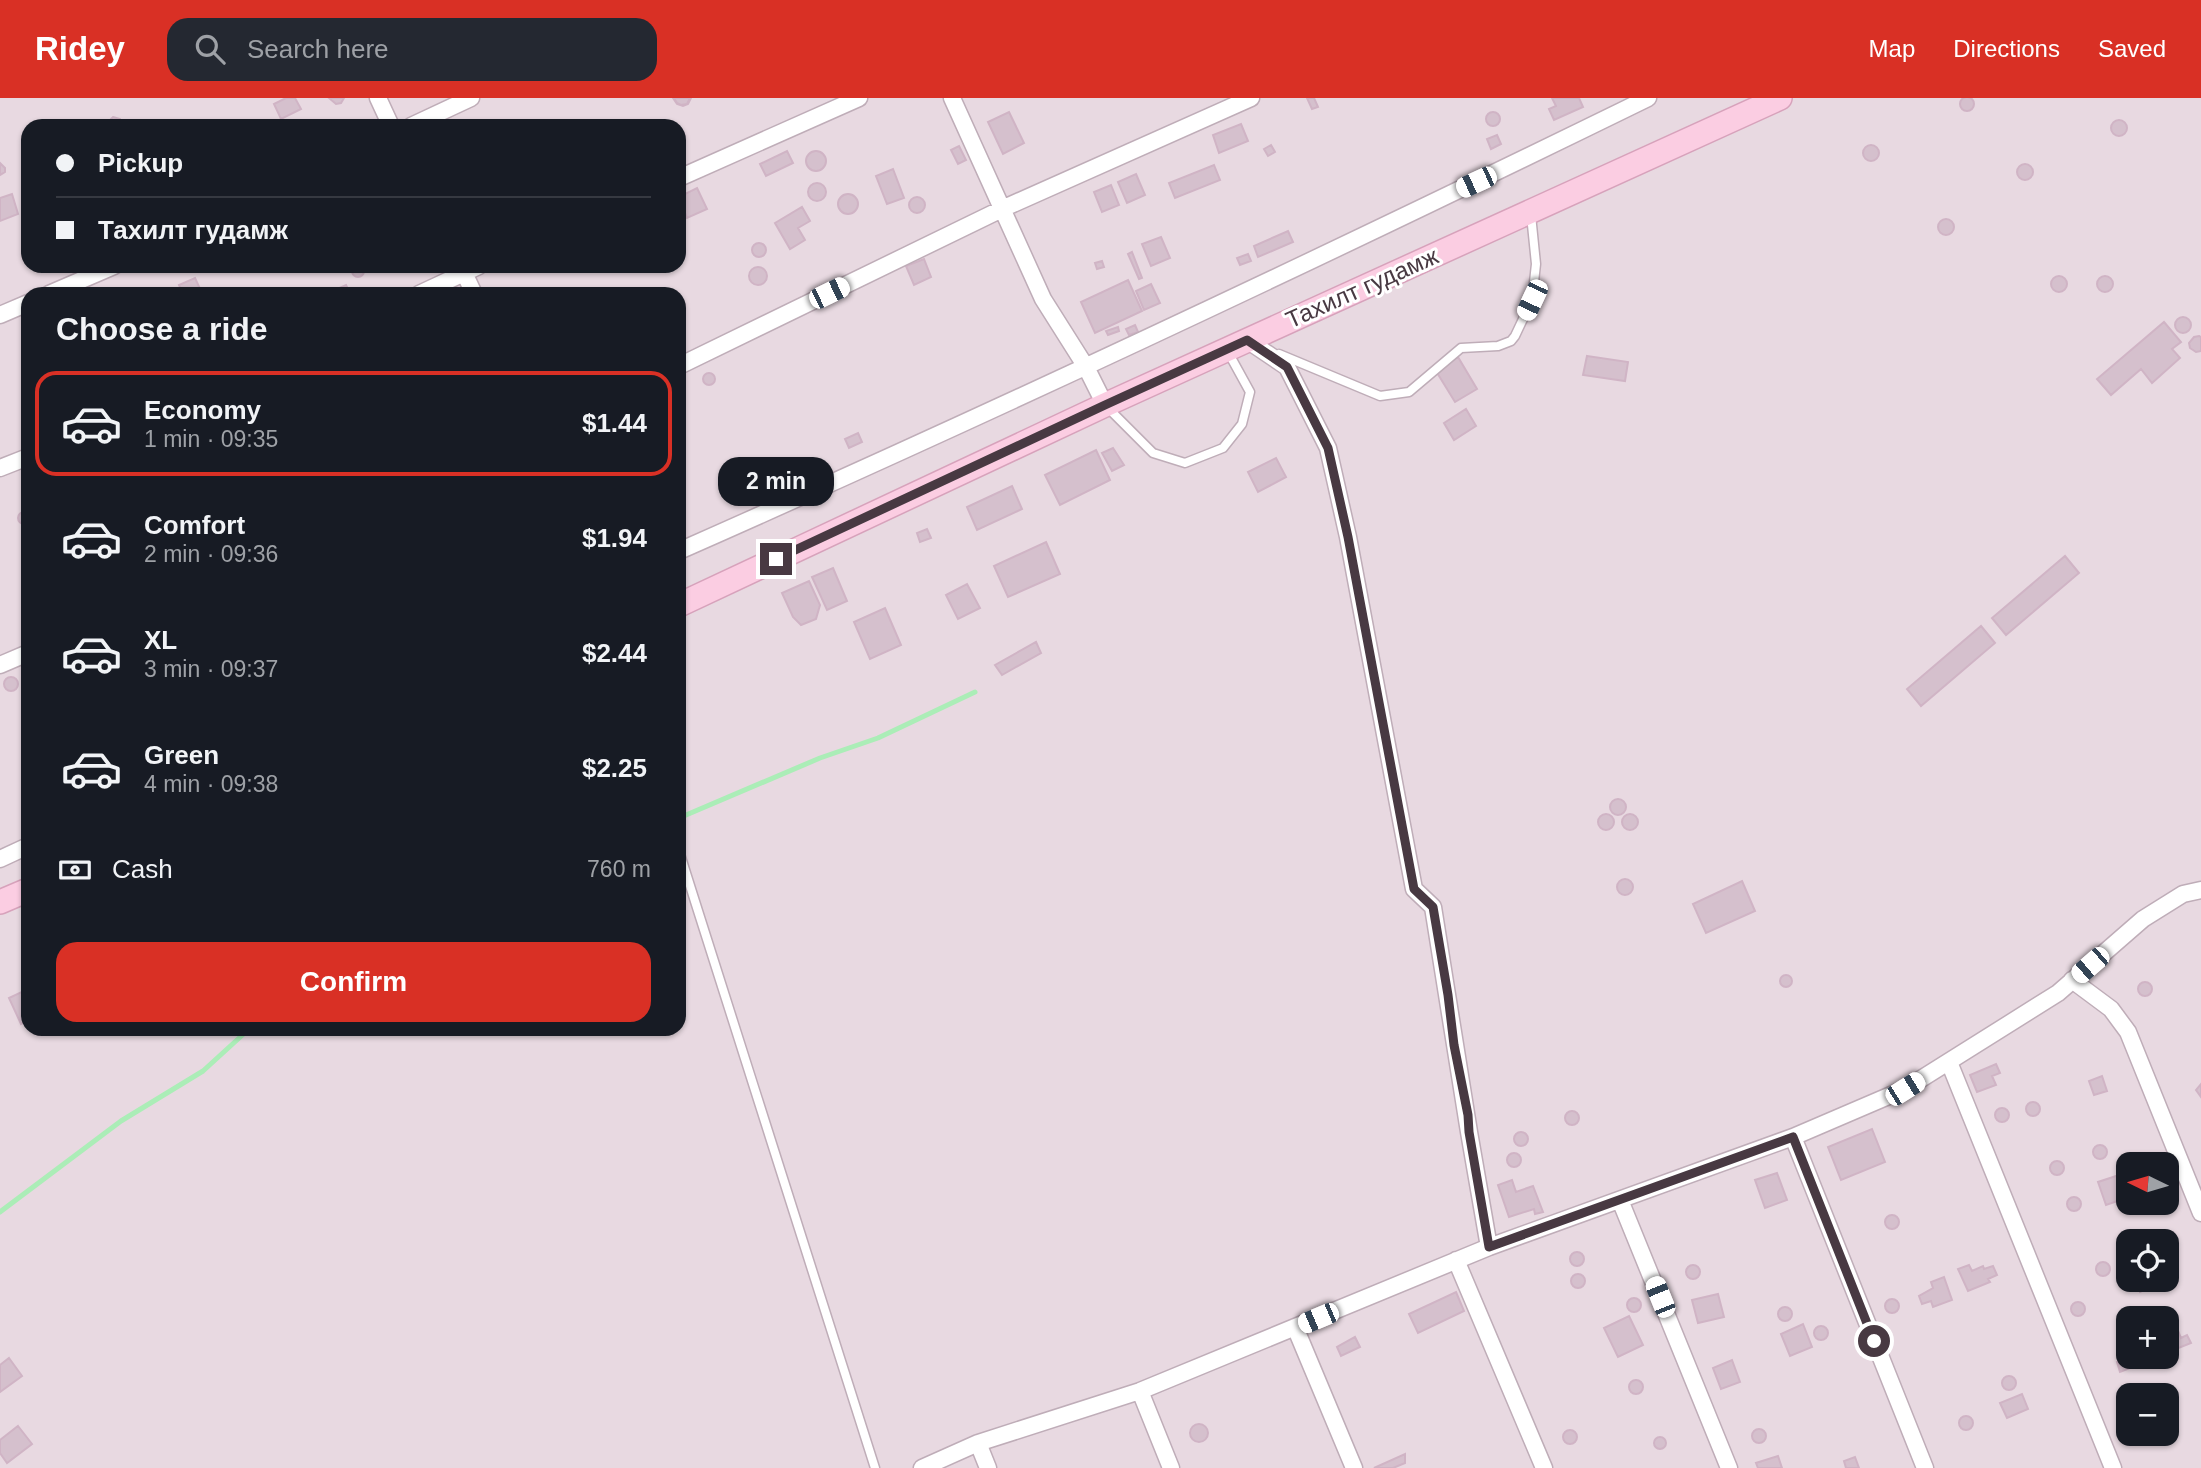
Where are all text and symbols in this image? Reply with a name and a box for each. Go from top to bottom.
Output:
search box [167,18,657,81]
text: Ridey [35,30,125,67]
icon: search [191,30,229,68]
text: Search here [247,34,389,64]
text: Map [1869,35,1915,62]
text: Directions [1953,35,2060,62]
text: Saved [2098,35,2166,62]
text: Pickup [98,148,183,178]
car [1453,164,1500,200]
text: Тахилт гудамж [98,215,288,245]
street label: Тахилт гудамж [1281,242,1442,333]
car [806,274,853,312]
car [1514,277,1551,323]
text: Choose a ride [56,311,268,347]
icon: car [60,392,123,455]
text: Economy [144,395,261,425]
text: $1.44 [582,408,647,438]
text: 1 min · 09:35 [144,426,278,452]
callout: 2 min [718,458,834,506]
text: 2 min [746,468,806,494]
icon: car [60,507,123,570]
text: Comfort [144,510,245,540]
text: $1.94 [582,523,647,553]
text: 2 min · 09:36 [144,541,278,567]
route end [760,543,792,575]
icon: car [60,622,123,685]
text: XL [144,625,177,655]
text: $2.44 [582,638,647,668]
text: 3 min · 09:37 [144,656,278,682]
icon: car [60,737,123,800]
text: Green [144,740,219,770]
text: $2.25 [582,753,647,783]
text: 4 min · 09:38 [144,771,278,797]
icon: cash [56,851,94,889]
text: Cash [112,854,173,884]
text: 760 m [587,856,651,882]
button: Confirm [56,942,651,1022]
car [2068,943,2113,987]
car [1882,1069,1929,1109]
north arrow [2116,1152,2179,1214]
map controls [2116,1152,2179,1446]
button: locate [2116,1229,2179,1292]
car [1643,1274,1678,1320]
car [1295,1300,1342,1336]
button: + [2116,1306,2179,1369]
route start [1858,1325,1890,1357]
button: − [2116,1383,2179,1446]

